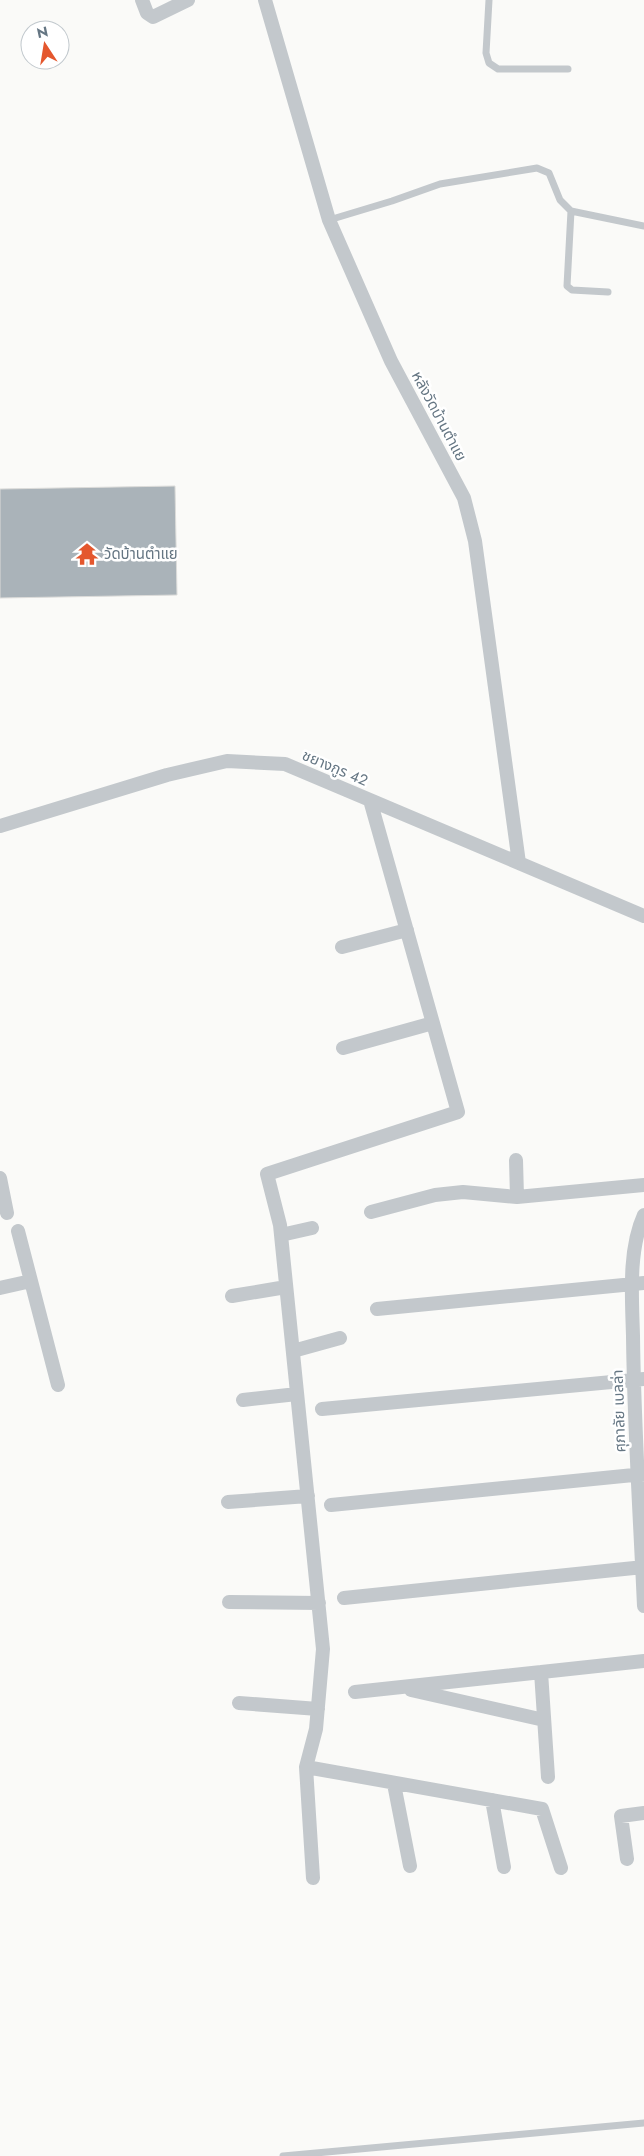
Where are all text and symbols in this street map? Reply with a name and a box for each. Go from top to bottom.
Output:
north arrow [20,20,70,70]
text: N [35,21,50,43]
street label: หลังวัดบ้านตำแย [406,367,472,465]
temple icon: วัดบ้านตำแย [74,541,100,567]
place label: วัดบ้านตำแย [104,543,178,565]
street label: ชยางกูร 42 [299,744,371,792]
street label: ศุภาลัย เบลล่า [607,1369,631,1453]

